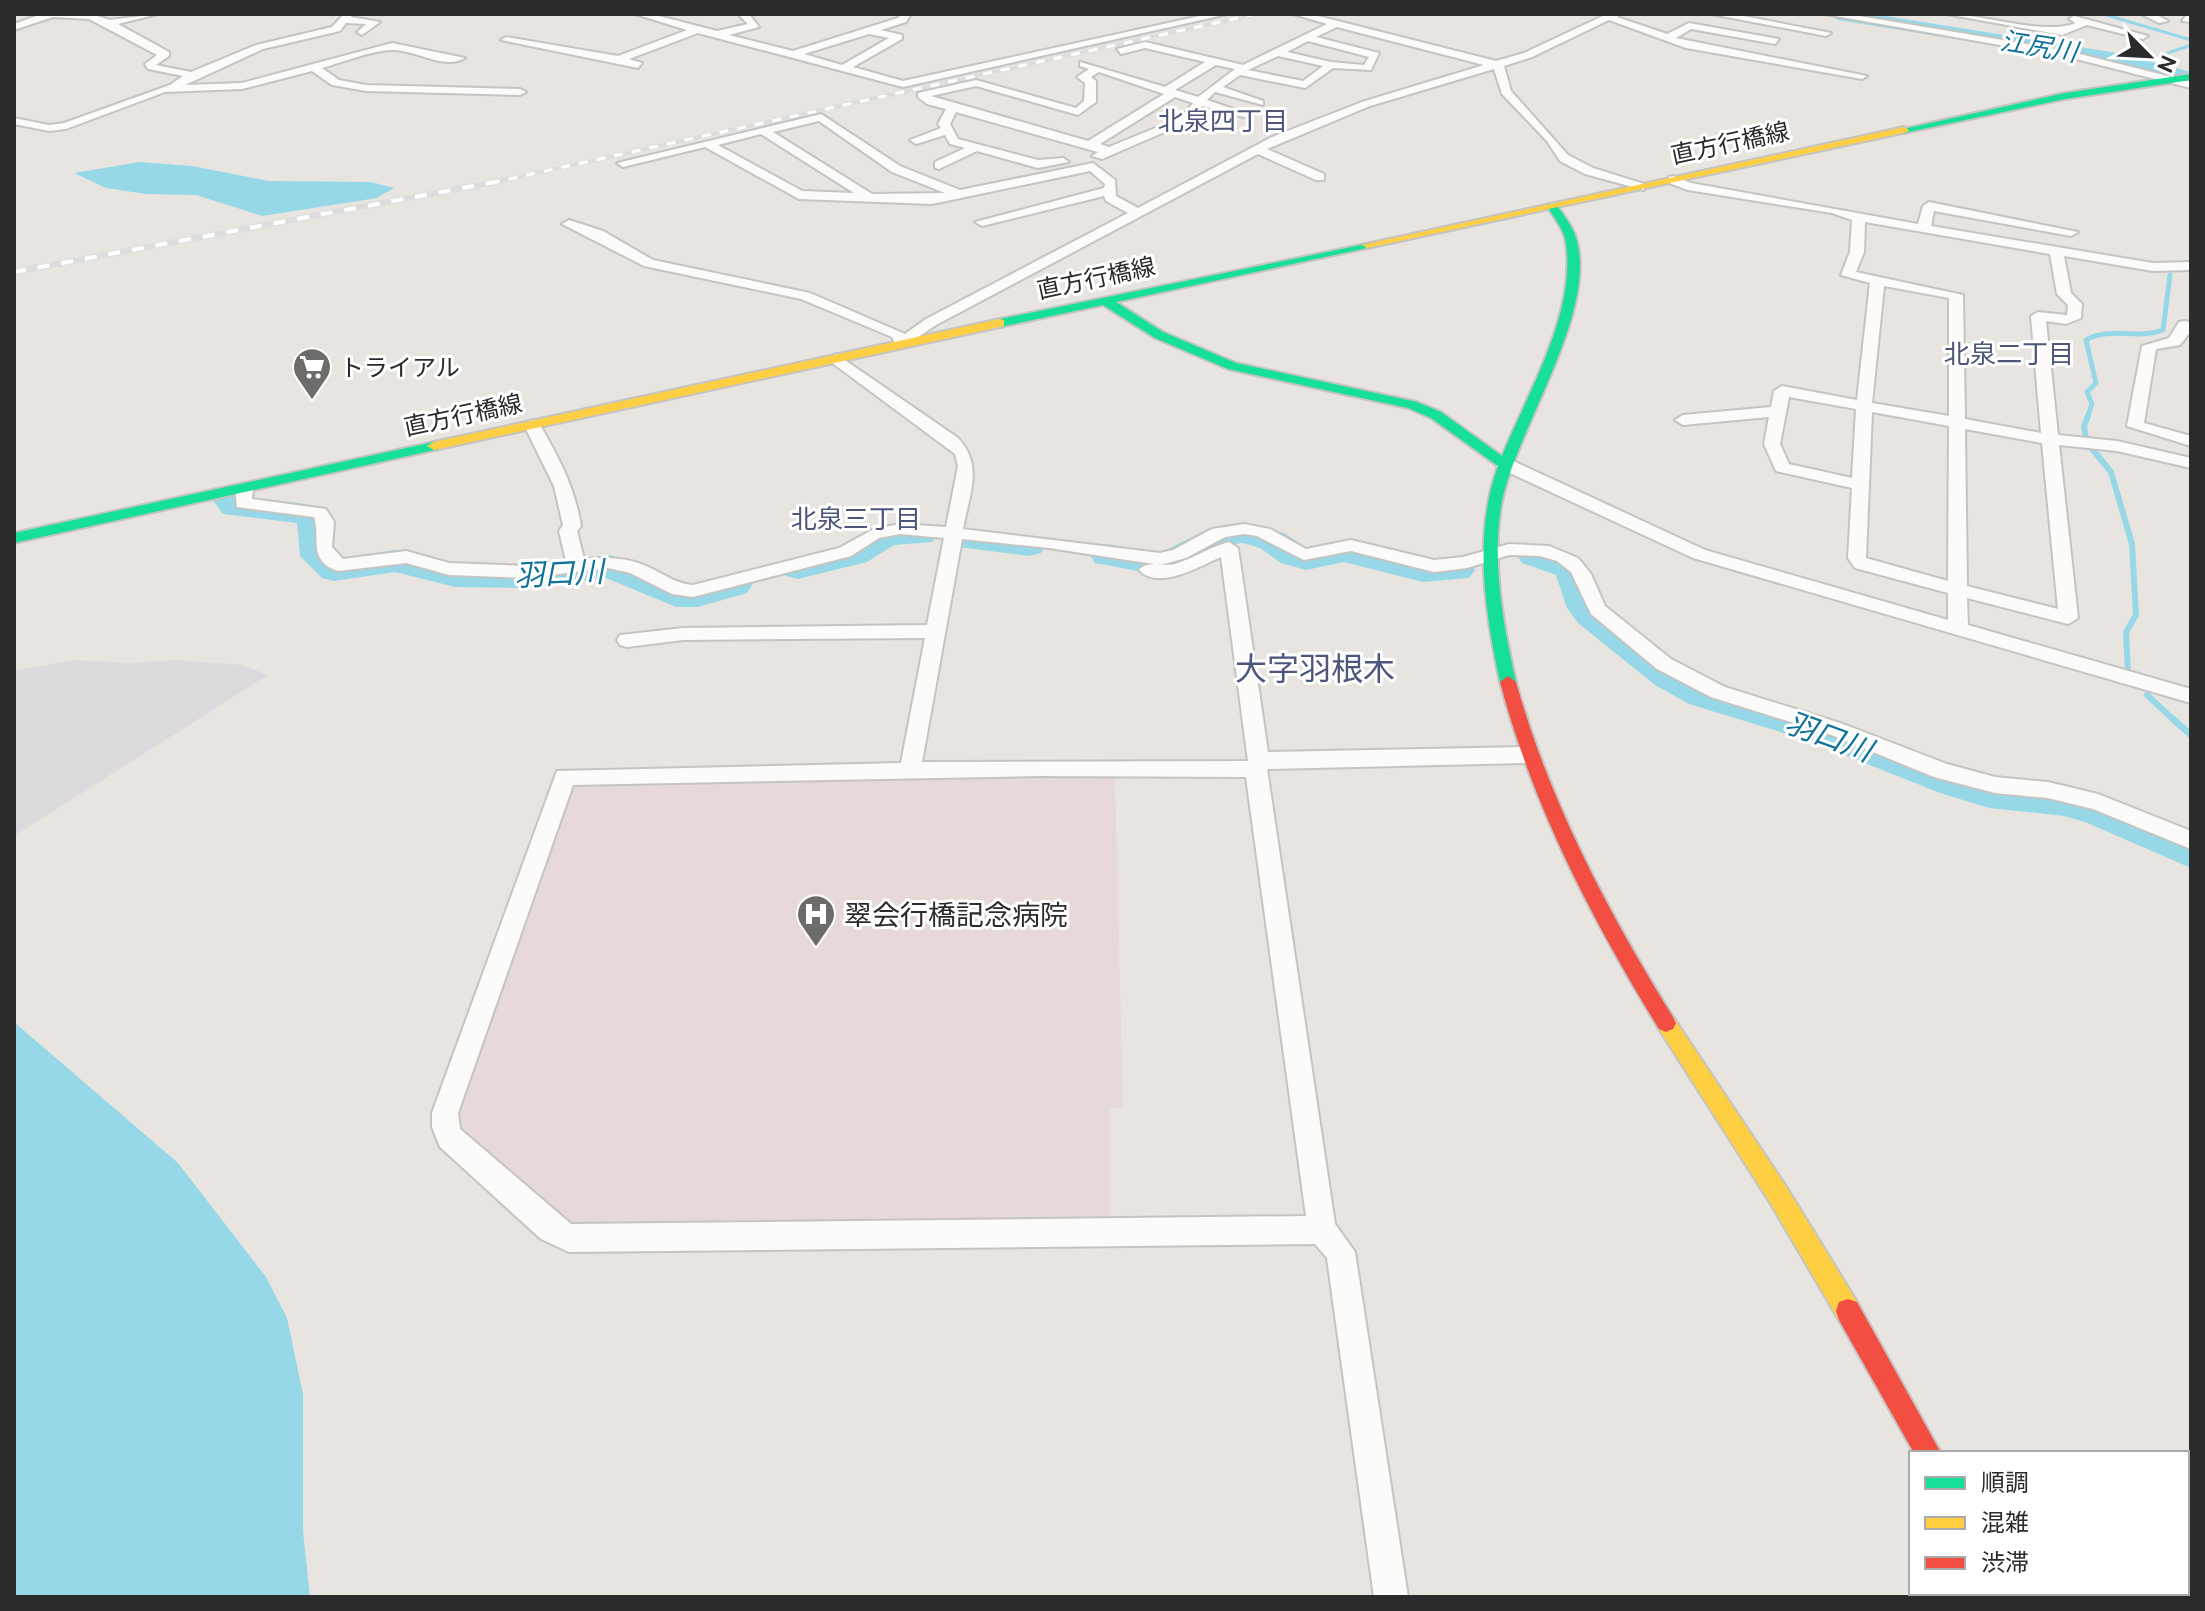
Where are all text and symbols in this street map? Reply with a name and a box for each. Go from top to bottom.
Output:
north arrow [2109,16,2189,96]
water label: 江尻川 [1998,26,2083,67]
text: N [2153,52,2182,77]
district label: 北泉四丁目 [1158,106,1288,135]
street label: 直方行橋線 [1669,117,1791,169]
street label: 直方行橋線 [1035,252,1157,304]
district label: 北泉二丁目 [1944,339,2074,368]
supermarket icon: トライアル [291,346,333,401]
place label: トライアル [340,354,460,381]
street label: 直方行橋線 [402,389,524,441]
district label: 北泉三丁目 [791,504,921,533]
water label: 羽口川 [513,554,608,592]
district label: 大字羽根木 [1235,650,1395,686]
water label: 羽口川 [1781,705,1880,768]
hospital icon: 翠会行橋記念病院 [795,893,837,948]
place label: 翠会行橋記念病院 [844,899,1068,930]
legend [1909,1451,2189,1595]
text: 順調 [1981,1469,2029,1496]
text: 混雑 [1981,1509,2029,1536]
text: 渋滞 [1981,1549,2029,1576]

